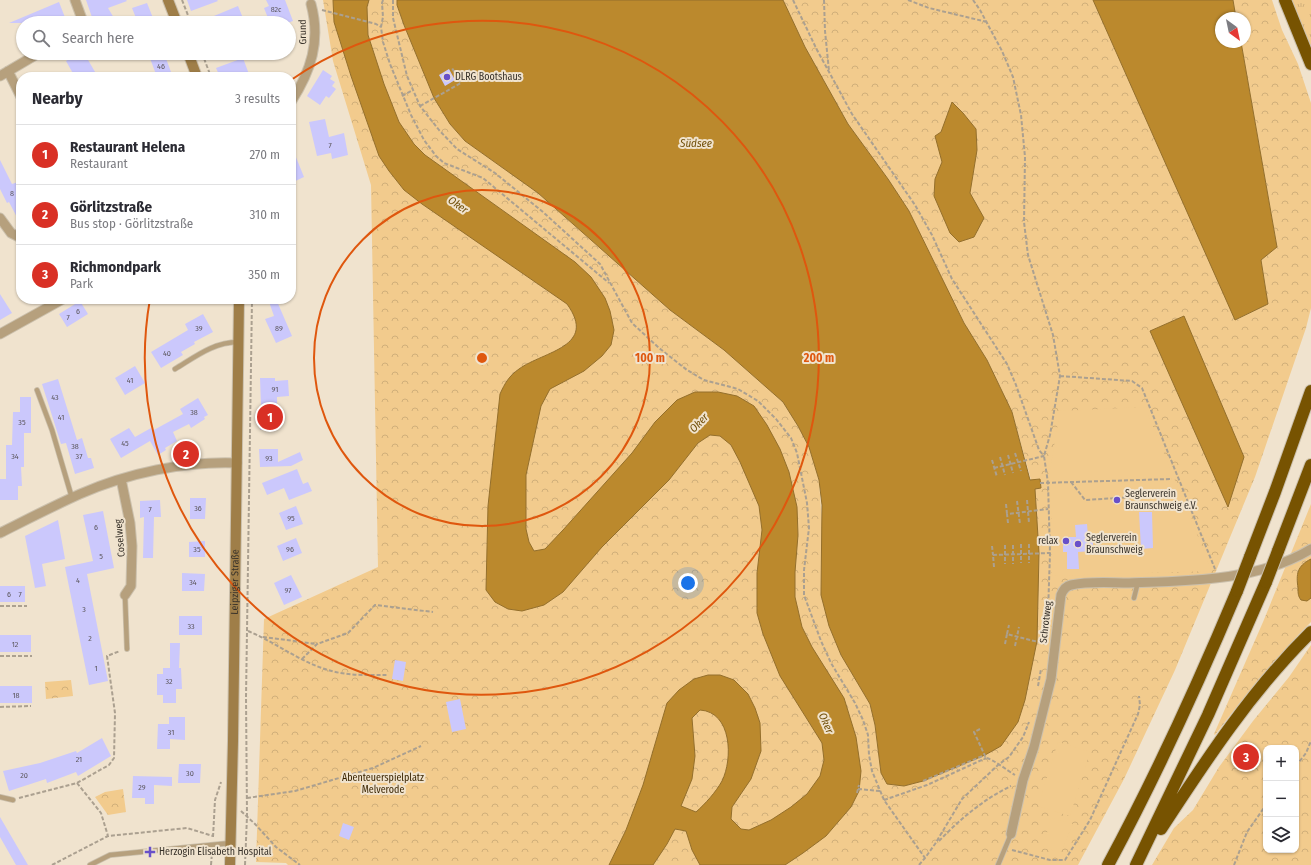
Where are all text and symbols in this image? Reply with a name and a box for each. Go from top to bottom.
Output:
house number: 82c [271,5,282,14]
north arrow [1215,12,1251,48]
search box [16,16,296,60]
street label: Grund [297,19,309,45]
icon: search [30,27,52,49]
text: Search here [62,29,134,47]
house number: 46 [157,62,165,71]
place label: DLRG Bootshaus [455,71,522,83]
marker: DLRG Bootshaus [442,72,452,82]
text: Nearby [32,88,83,109]
text: 3 results [235,91,280,106]
water label: Südsee [679,137,712,150]
text: Restaurant Helena [70,138,185,156]
house number: 7 [328,141,332,150]
text: 1 [42,147,48,162]
text: 270 m [249,147,280,162]
text: Restaurant [70,156,128,171]
house number: 8 [10,189,14,198]
water label: Oker [446,194,471,217]
text: Görlitzstraße [70,198,152,216]
text: 2 [42,207,48,222]
text: 310 m [250,207,280,222]
text: Bus stop · Görlitzstraße [70,216,193,231]
text: Richmondpark [70,258,161,276]
text: 3 [42,267,48,282]
text: 350 m [248,267,280,282]
text: Park [70,276,93,291]
house number: 6 [76,307,80,316]
house number: 7 [66,313,70,322]
house number: 39 [195,324,203,333]
house number: 89 [275,324,283,333]
house number: 40 [163,349,171,358]
centre of rings [475,351,489,365]
text: 100 m [635,351,665,365]
text: 200 m [803,351,834,365]
house number: 41 [127,376,133,385]
house number: 91 [272,385,278,394]
house number: 43 [51,393,59,402]
pin: 1 [257,402,283,432]
house number: 38 [190,408,198,417]
water label: Oker [687,410,712,435]
house number: 41 [58,413,64,422]
house number: 35 [18,418,26,427]
house number: 45 [121,439,129,448]
pin: 2 [173,439,199,469]
house number: 38 [71,442,79,451]
house number: 34 [11,452,19,461]
house number: 37 [76,452,83,461]
house number: 93 [265,454,273,463]
place label: Seglerverein Braunschweig e.V. [1125,488,1197,512]
marker: Seglerverein Braunschweig e.V. [1112,495,1122,505]
house number: 36 [194,504,202,513]
house number: 7 [148,505,152,514]
house number: 95 [287,514,295,523]
street label: Coselweg [112,518,128,558]
house number: 6 [94,523,98,532]
place label: Seglerverein Braunschweig [1086,532,1143,556]
place label: relax [1038,535,1059,547]
marker: relax [1061,536,1071,546]
marker: Seglerverein Braunschweig [1073,539,1083,549]
house number: 35 [193,545,201,554]
house number: 96 [286,545,294,554]
street label: Leipziger Straße [229,549,242,615]
house number: 5 [99,552,103,561]
your location [678,573,698,593]
house number: 4 [76,576,80,585]
house number: 34 [189,578,197,587]
house number: 97 [284,586,292,595]
house number: 6 [7,590,11,599]
house number: 7 [18,590,22,599]
street label: Schrotweg [1037,600,1055,644]
house number: 3 [82,605,86,614]
house number: 33 [187,622,195,631]
house number: 2 [88,634,92,643]
house number: 12 [12,640,19,649]
house number: 1 [94,664,98,673]
house number: 32 [165,677,173,686]
house number: 18 [12,691,20,700]
water label: Oker [816,711,837,736]
house number: 31 [168,728,174,737]
pin: 3 [1233,742,1259,772]
map controls [1263,745,1299,853]
button: + [1263,745,1299,781]
house number: 21 [76,755,82,764]
house number: 30 [186,769,194,778]
house number: 20 [20,771,28,780]
park label: Abenteuerspielplatz Melverode [342,772,424,796]
button: − [1263,781,1299,817]
house number: 29 [138,783,146,792]
button: layers [1263,817,1299,853]
marker: Herzogin Elisabeth Hospital [144,846,156,858]
place label: Herzogin Elisabeth Hospital [159,846,272,858]

